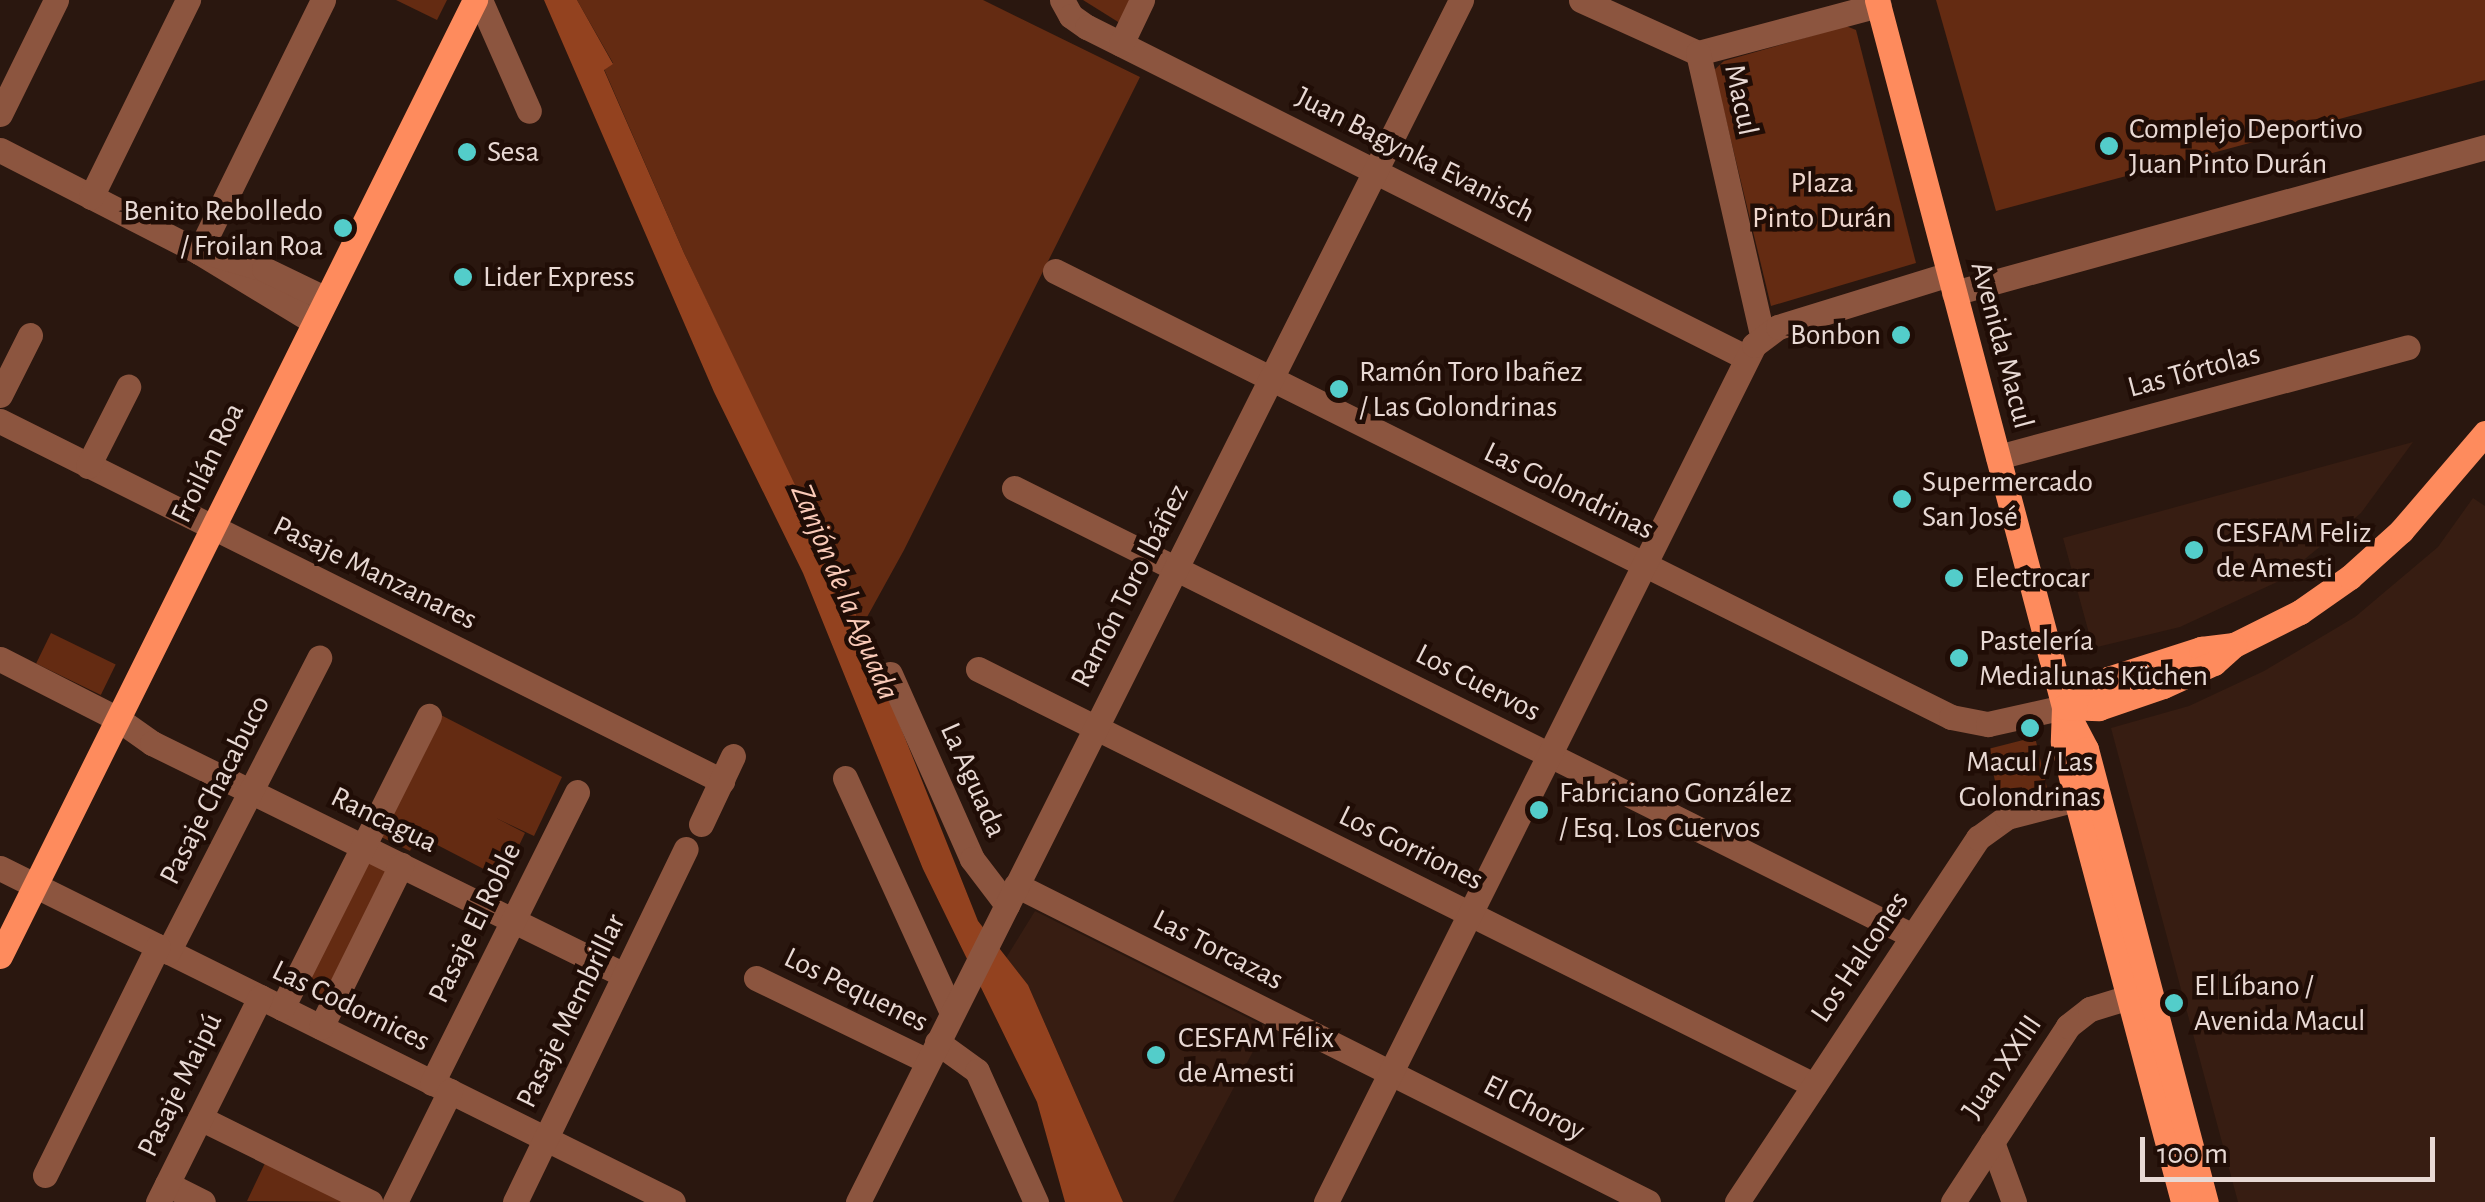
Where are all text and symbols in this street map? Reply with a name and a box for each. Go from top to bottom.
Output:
street label: Macul [1716,61,1766,139]
street label: Juan Bagynka Evanisch [1290,79,1540,231]
place label: Complejo Deportivo Juan Pinto Durán [2129,111,2363,182]
place label: Sesa [487,134,539,170]
marker: Complejo Deportivo Juan Pinto Durán [2098,135,2120,157]
marker: Sesa [456,141,478,163]
park label: Plaza Pinto Durán [1752,165,1892,236]
place label: Benito Rebolledo / Froilan Roa [123,193,323,264]
marker: Benito Rebolledo / Froilan Roa [332,217,354,239]
street label: Avenida Macul [1962,258,2042,432]
place label: Lider Express [483,259,635,295]
marker: Lider Express [452,266,474,288]
place label: Bonbon [1790,317,1881,353]
marker: Bonbon [1890,324,1912,346]
street label: Las Tórtolas [2124,336,2264,406]
place label: Ramón Toro Ibañez / Las Golondrinas [1359,354,1583,424]
marker: Ramón Toro Ibañez / Las Golondrinas [1328,378,1350,400]
street label: Froilán Roa [164,397,252,529]
street label: Las Golondrinas [1478,434,1660,548]
place label: Supermercado San José [1922,464,2093,534]
water label: Zanjón de la Aguada [782,478,908,706]
street label: Ramón Toro Ibáñez [1063,478,1197,694]
marker: Supermercado San José [1891,488,1913,510]
street label: Pasaje Manzanares [267,508,483,638]
place label: CESFAM Feliz de Amesti [2216,515,2371,586]
marker: CESFAM Feliz de Amesti [2181,537,2207,563]
place label: Electrocar [1974,560,2090,596]
marker: Electrocar [1943,567,1965,589]
place label: Pastelería Medialunas Küchen [1979,623,2208,694]
street label: Los Cuervos [1410,636,1546,730]
marker: Pastelería Medialunas Küchen [1948,647,1970,669]
street label: Pasaje Chacabuco [152,689,278,891]
street label: La Aguada [932,717,1014,843]
marker: Macul / Las Golondrinas [2019,717,2041,739]
place label: Macul / Las Golondrinas [1959,744,2101,814]
place label: Fabriciano González / Esq. Los Cuervos [1559,775,1792,846]
street label: Rancagua [325,779,443,861]
street label: Los Gorriones [1333,798,1489,898]
marker: Fabriciano González / Esq. Los Cuervos [1528,799,1550,821]
street label: Pasaje El Roble [421,837,529,1009]
street label: Los Halcones [1803,885,1917,1029]
street label: Las Torcazas [1147,902,1289,998]
street label: Pasaje Membrillar [508,908,634,1114]
street label: Los Pequenes [778,940,934,1040]
street label: Las Codornices [266,952,436,1060]
place label: El Líbano / Avenida Macul [2194,968,2365,1038]
marker: El Líbano / Avenida Macul [2163,992,2185,1014]
street label: Pasaje Maipú [130,1007,230,1163]
street label: Juan XXIII [1954,1008,2050,1126]
place label: CESFAM Félix de Amesti [1178,1020,1334,1090]
marker: CESFAM Félix de Amesti [1143,1042,1169,1068]
street label: El Choroy [1477,1067,1591,1149]
scale bar [2145,1117,2440,1179]
text: 100 m [2157,1139,2228,1169]

